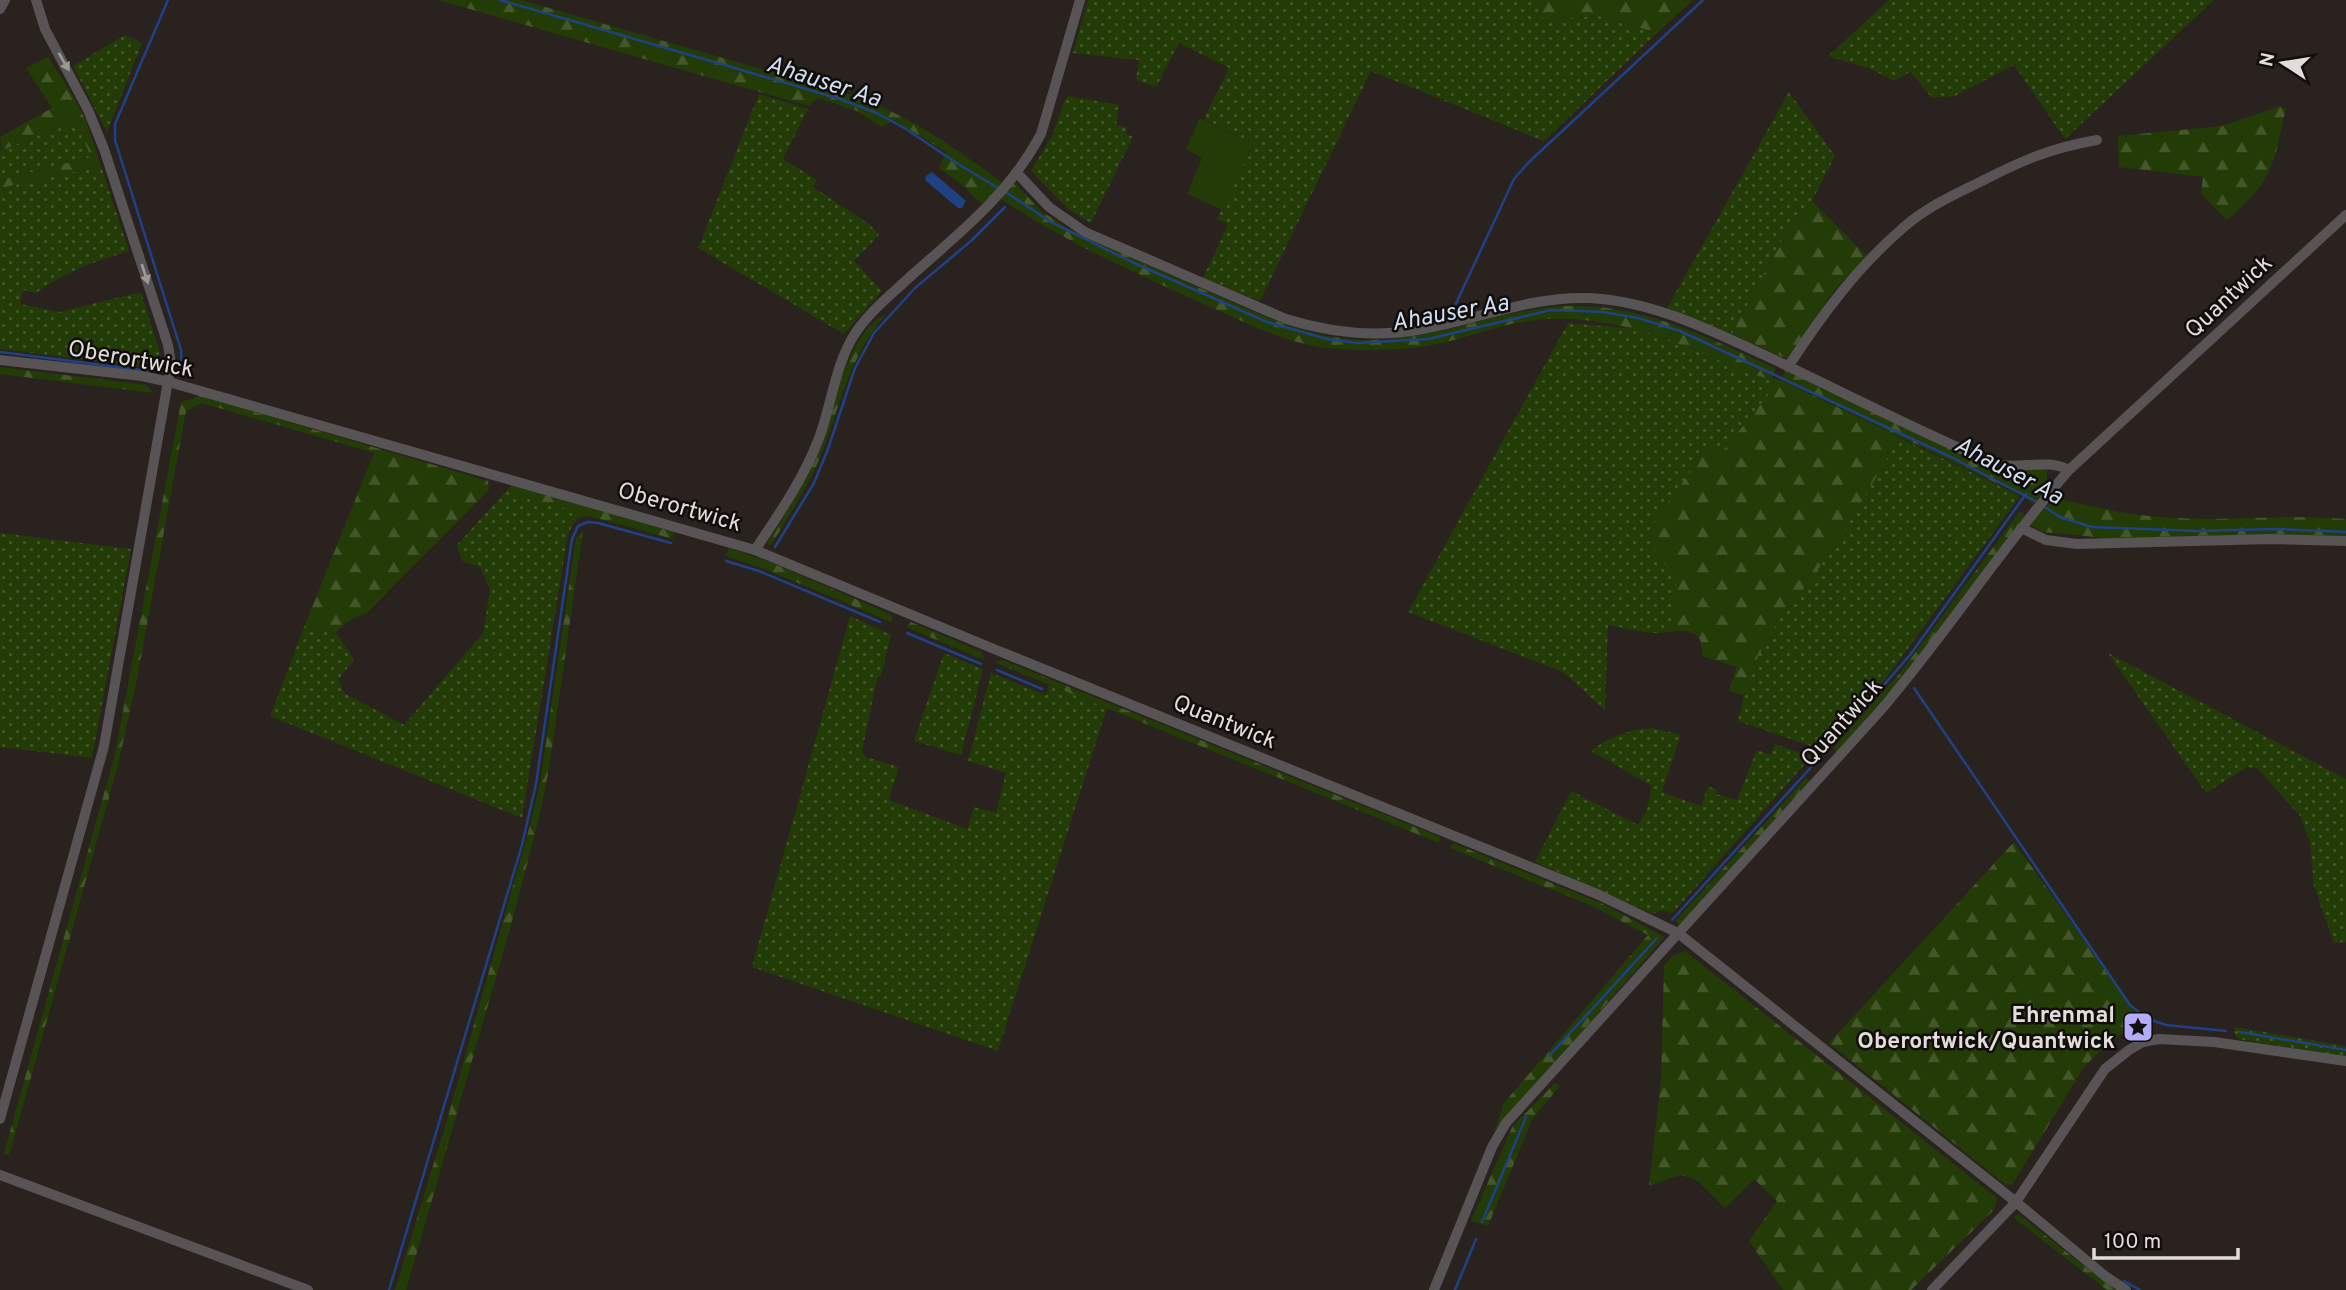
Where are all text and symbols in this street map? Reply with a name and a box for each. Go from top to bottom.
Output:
north arrow [2248,28,2318,98]
water label: Ahauser Aa [762,50,885,116]
text: N [2255,51,2281,69]
one-way arrow [57,53,70,72]
street label: Quantwick [2180,250,2280,346]
one-way arrow [140,264,151,285]
water label: Ahauser Aa [1389,289,1512,339]
street label: Oberortwick [65,335,196,386]
water label: Ahauser Aa [1949,431,2068,513]
street label: Oberortwick [614,477,745,540]
street label: Quantwick [1796,673,1890,774]
street label: Quantwick [1168,689,1280,757]
place label: Ehrenmal Oberortwick/Quantwick [1857,1002,2115,1057]
place icon: Ehrenmal Oberortwick/Quantwick [2121,1010,2155,1044]
scale bar [2094,1216,2238,1260]
text: 100 m [2104,1229,2161,1256]

